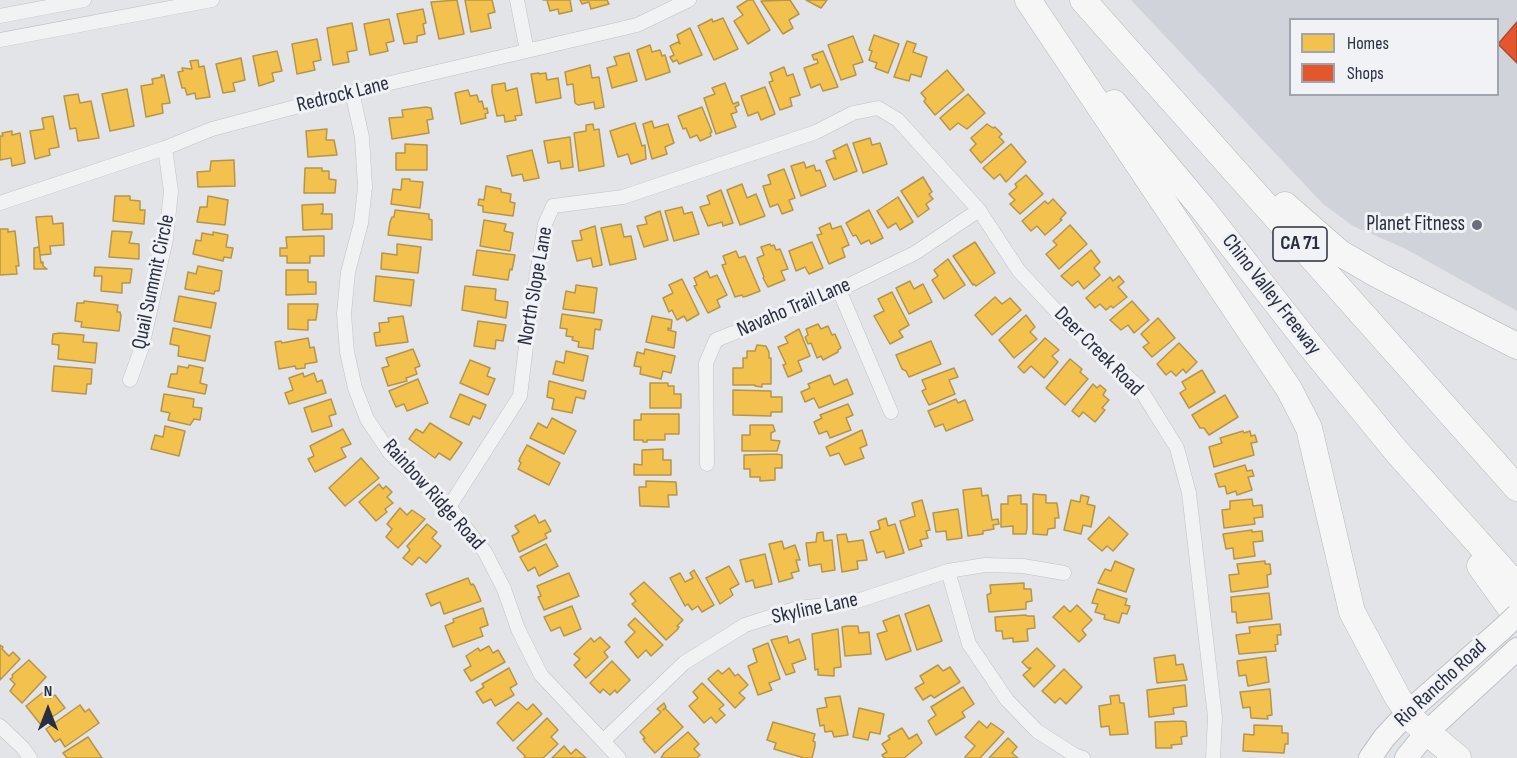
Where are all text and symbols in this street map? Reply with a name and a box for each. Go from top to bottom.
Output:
legend [1289,18,1499,96]
text: Homes [1347,33,1389,54]
text: Shops [1347,63,1384,84]
street label: Redrock Lane [294,71,392,119]
street label: Quail Summit Circle [127,212,181,352]
place label: Planet Fitness [1366,212,1465,238]
marker: Planet Fitness [1470,218,1484,232]
street label: North Slope Lane [513,225,559,347]
road number: CA 71 [1273,227,1327,261]
street label: Chino Valley Freeway [1216,229,1326,361]
street label: Navaho Trail Lane [733,273,855,343]
street label: Deer Creek Road [1048,302,1148,402]
street label: Rainbow Ridge Road [377,434,489,556]
street label: Skyline Lane [770,588,860,630]
street label: Rio Rancho Road [1390,635,1492,733]
north arrow [18,680,78,740]
text: N [44,682,52,701]

